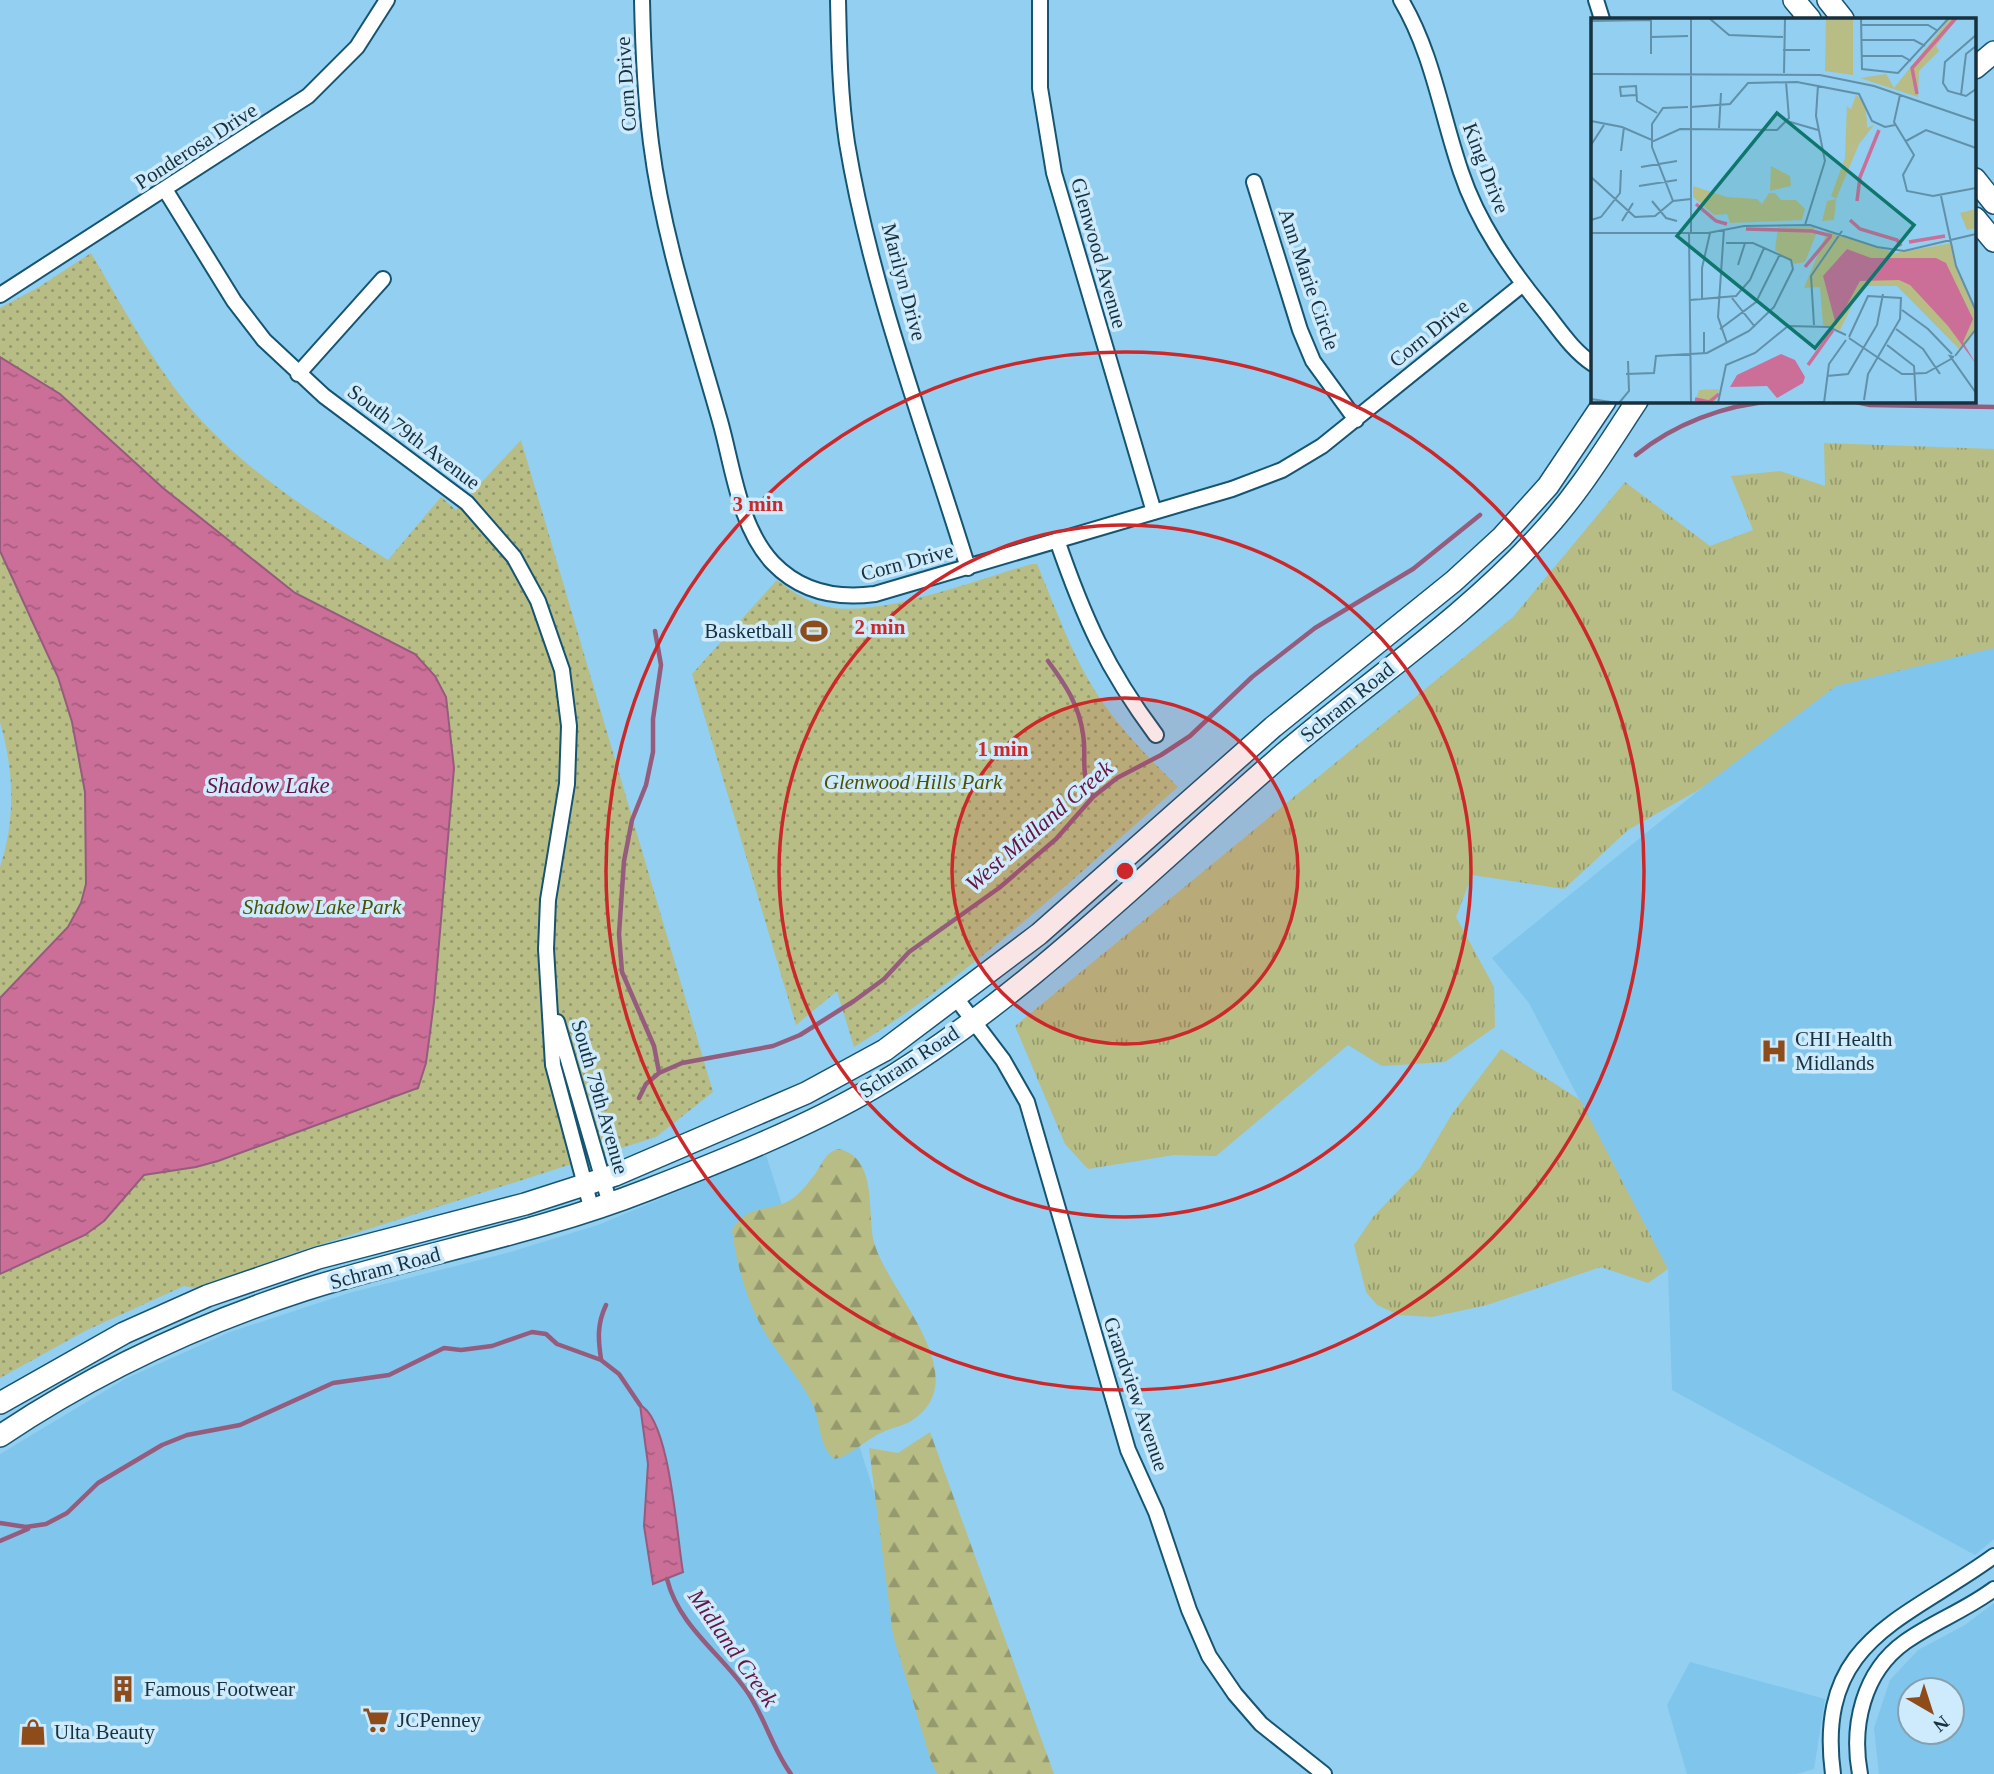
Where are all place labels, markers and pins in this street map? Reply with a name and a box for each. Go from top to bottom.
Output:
sports icon: Basketball [799,616,829,646]
place label: Basketball [704,619,793,643]
centre of rings [1113,859,1137,883]
place label: CHI Health Midlands [1795,1027,1893,1075]
hospital icon: CHI Health Midlands [1759,1036,1789,1066]
building icon: Famous Footwear [108,1674,138,1704]
place label: Famous Footwear [144,1677,295,1701]
supermarket icon: JCPenney [361,1705,391,1735]
place label: JCPenney [397,1708,482,1732]
shop icon: Ulta Beauty [18,1717,48,1747]
place label: Ulta Beauty [54,1720,155,1744]

